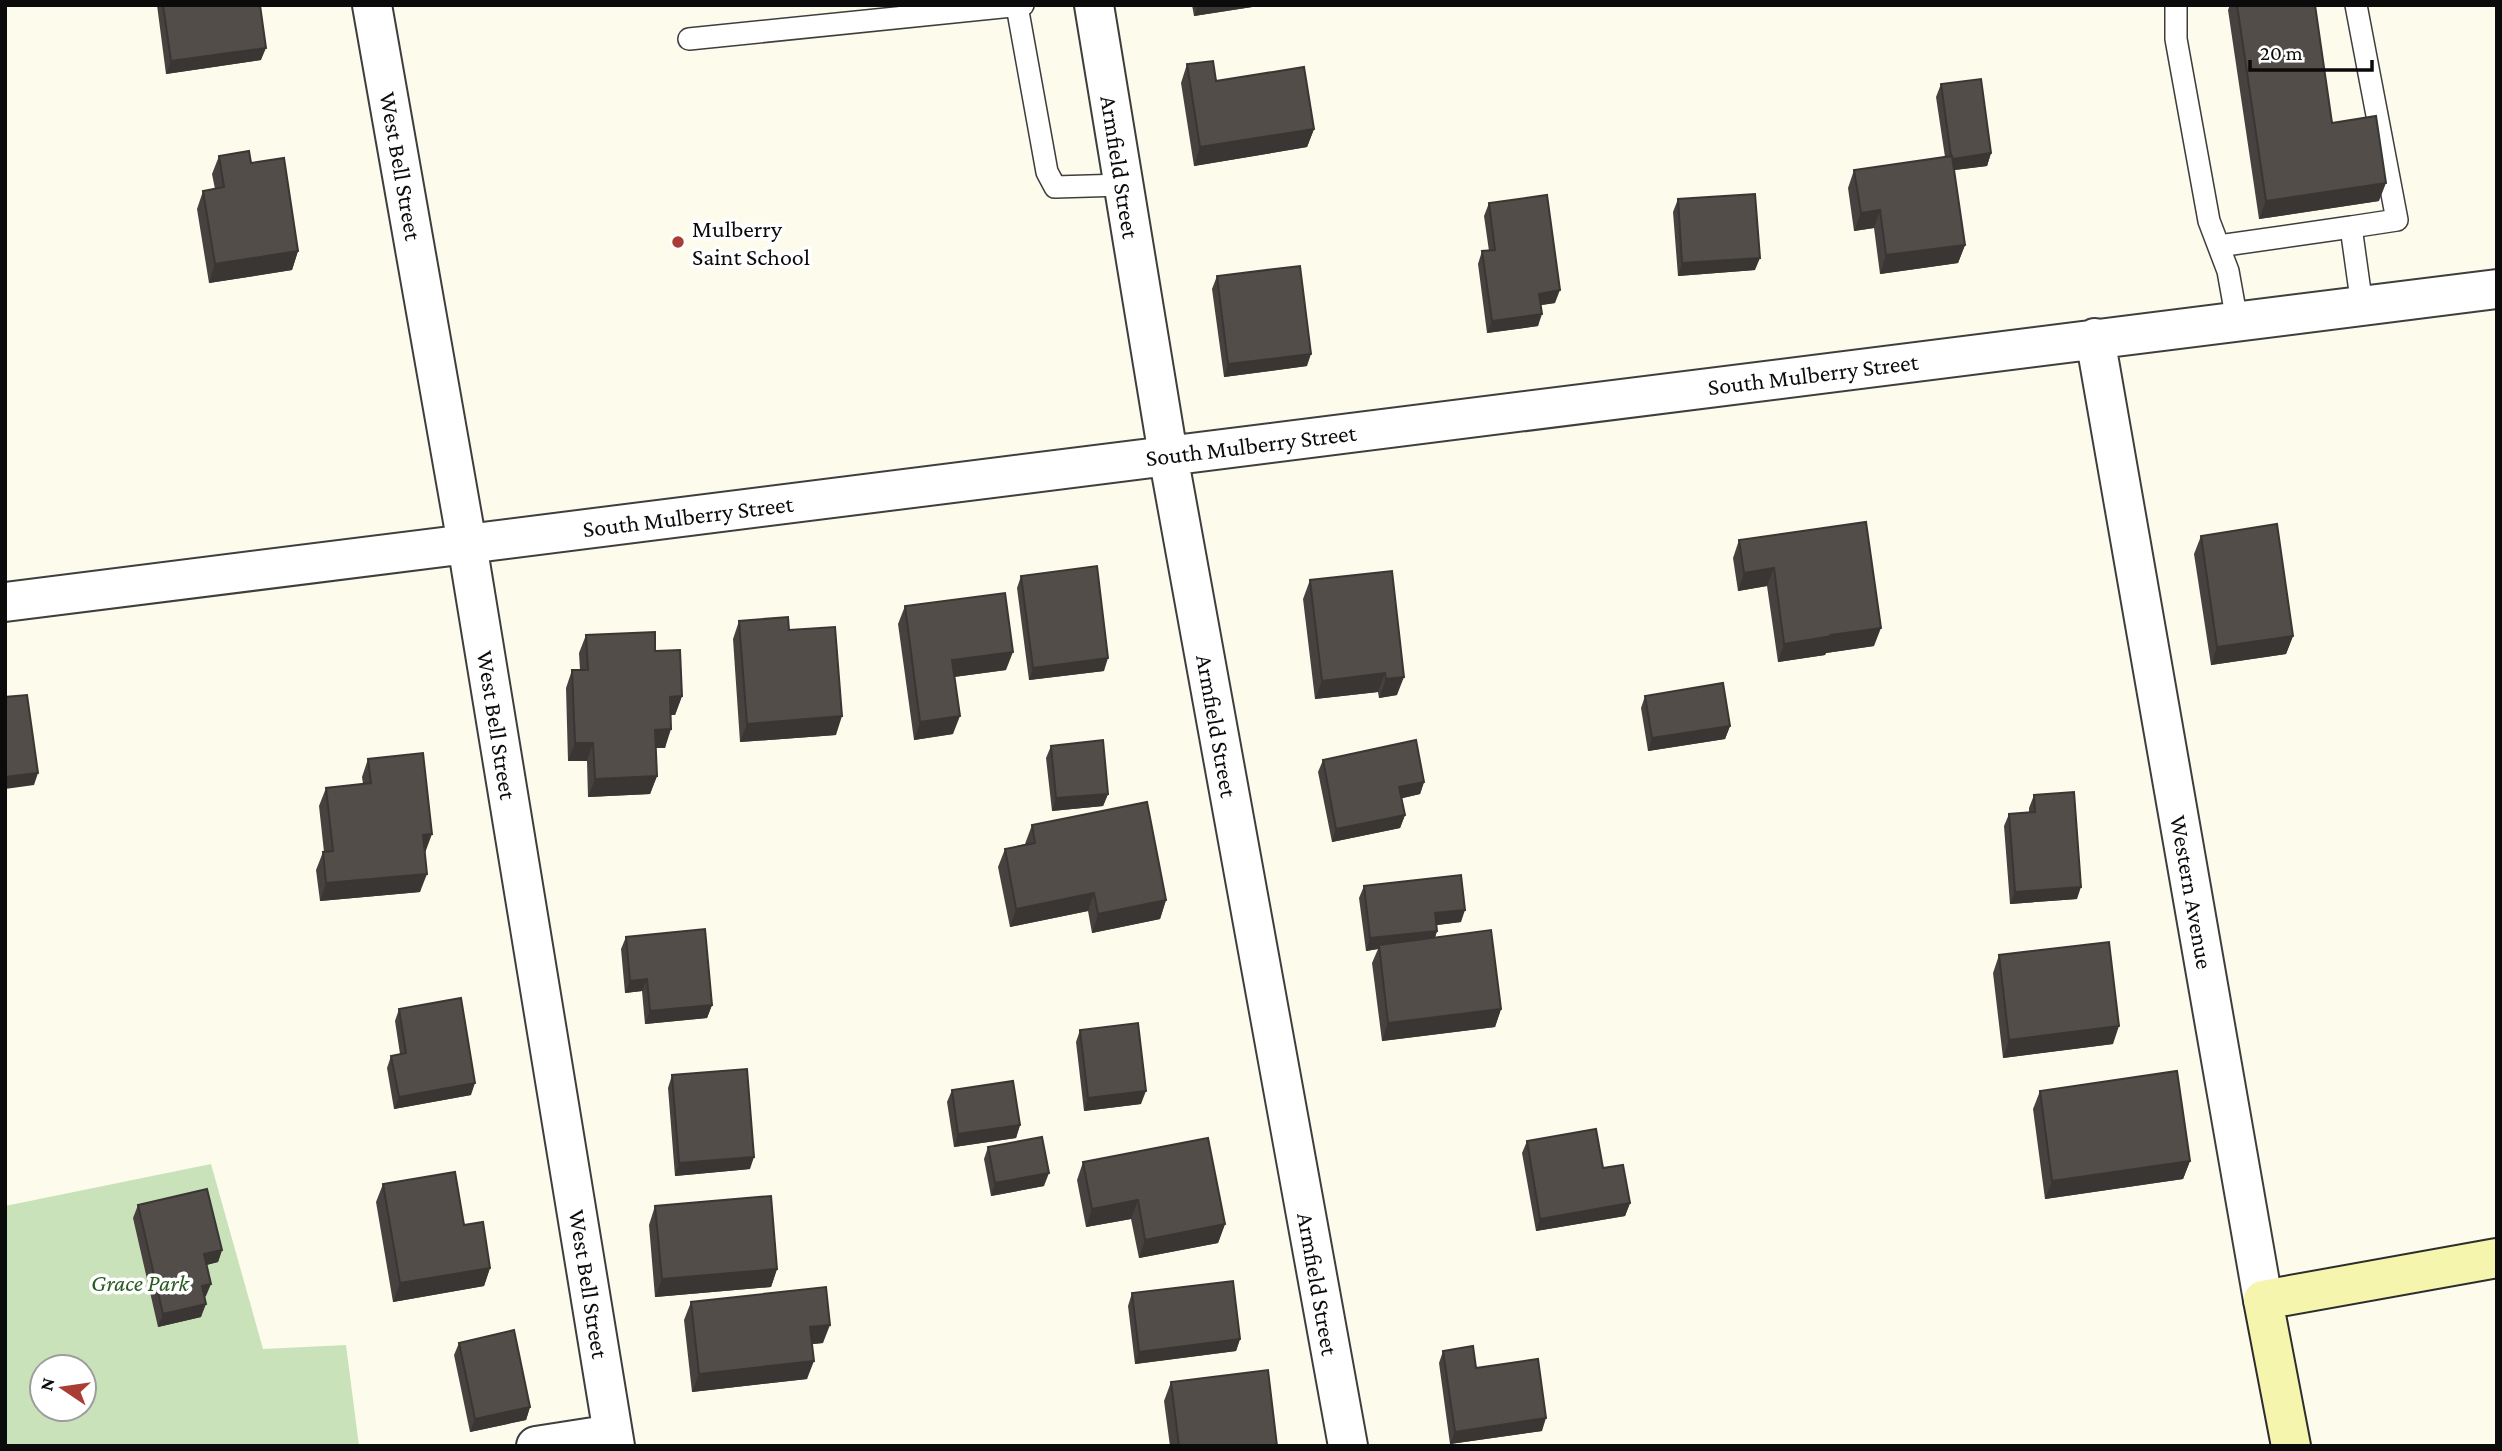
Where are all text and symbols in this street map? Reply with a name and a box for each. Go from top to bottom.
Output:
scale bar [2250,28,2372,72]
text: 20 m [2260,41,2303,65]
street label: West Bell Street [375,90,428,243]
street label: Armfield Street [1095,94,1145,242]
place label: Mulberry Saint School [692,215,810,270]
marker: Mulberry Saint School [670,234,686,250]
street label: South Mulberry Street [1706,348,1921,400]
street label: South Mulberry Street [1144,419,1359,471]
street label: South Mulberry Street [581,490,796,542]
street label: West Bell Street [472,649,522,802]
street label: Armfield Street [1191,653,1243,801]
street label: Western Avenue [2165,813,2219,971]
street label: West Bell Street [564,1208,614,1361]
street label: Armfield Street [1292,1211,1344,1359]
park label: Grace Park [91,1269,190,1296]
north arrow [28,1353,98,1423]
text: N [35,1376,59,1393]

